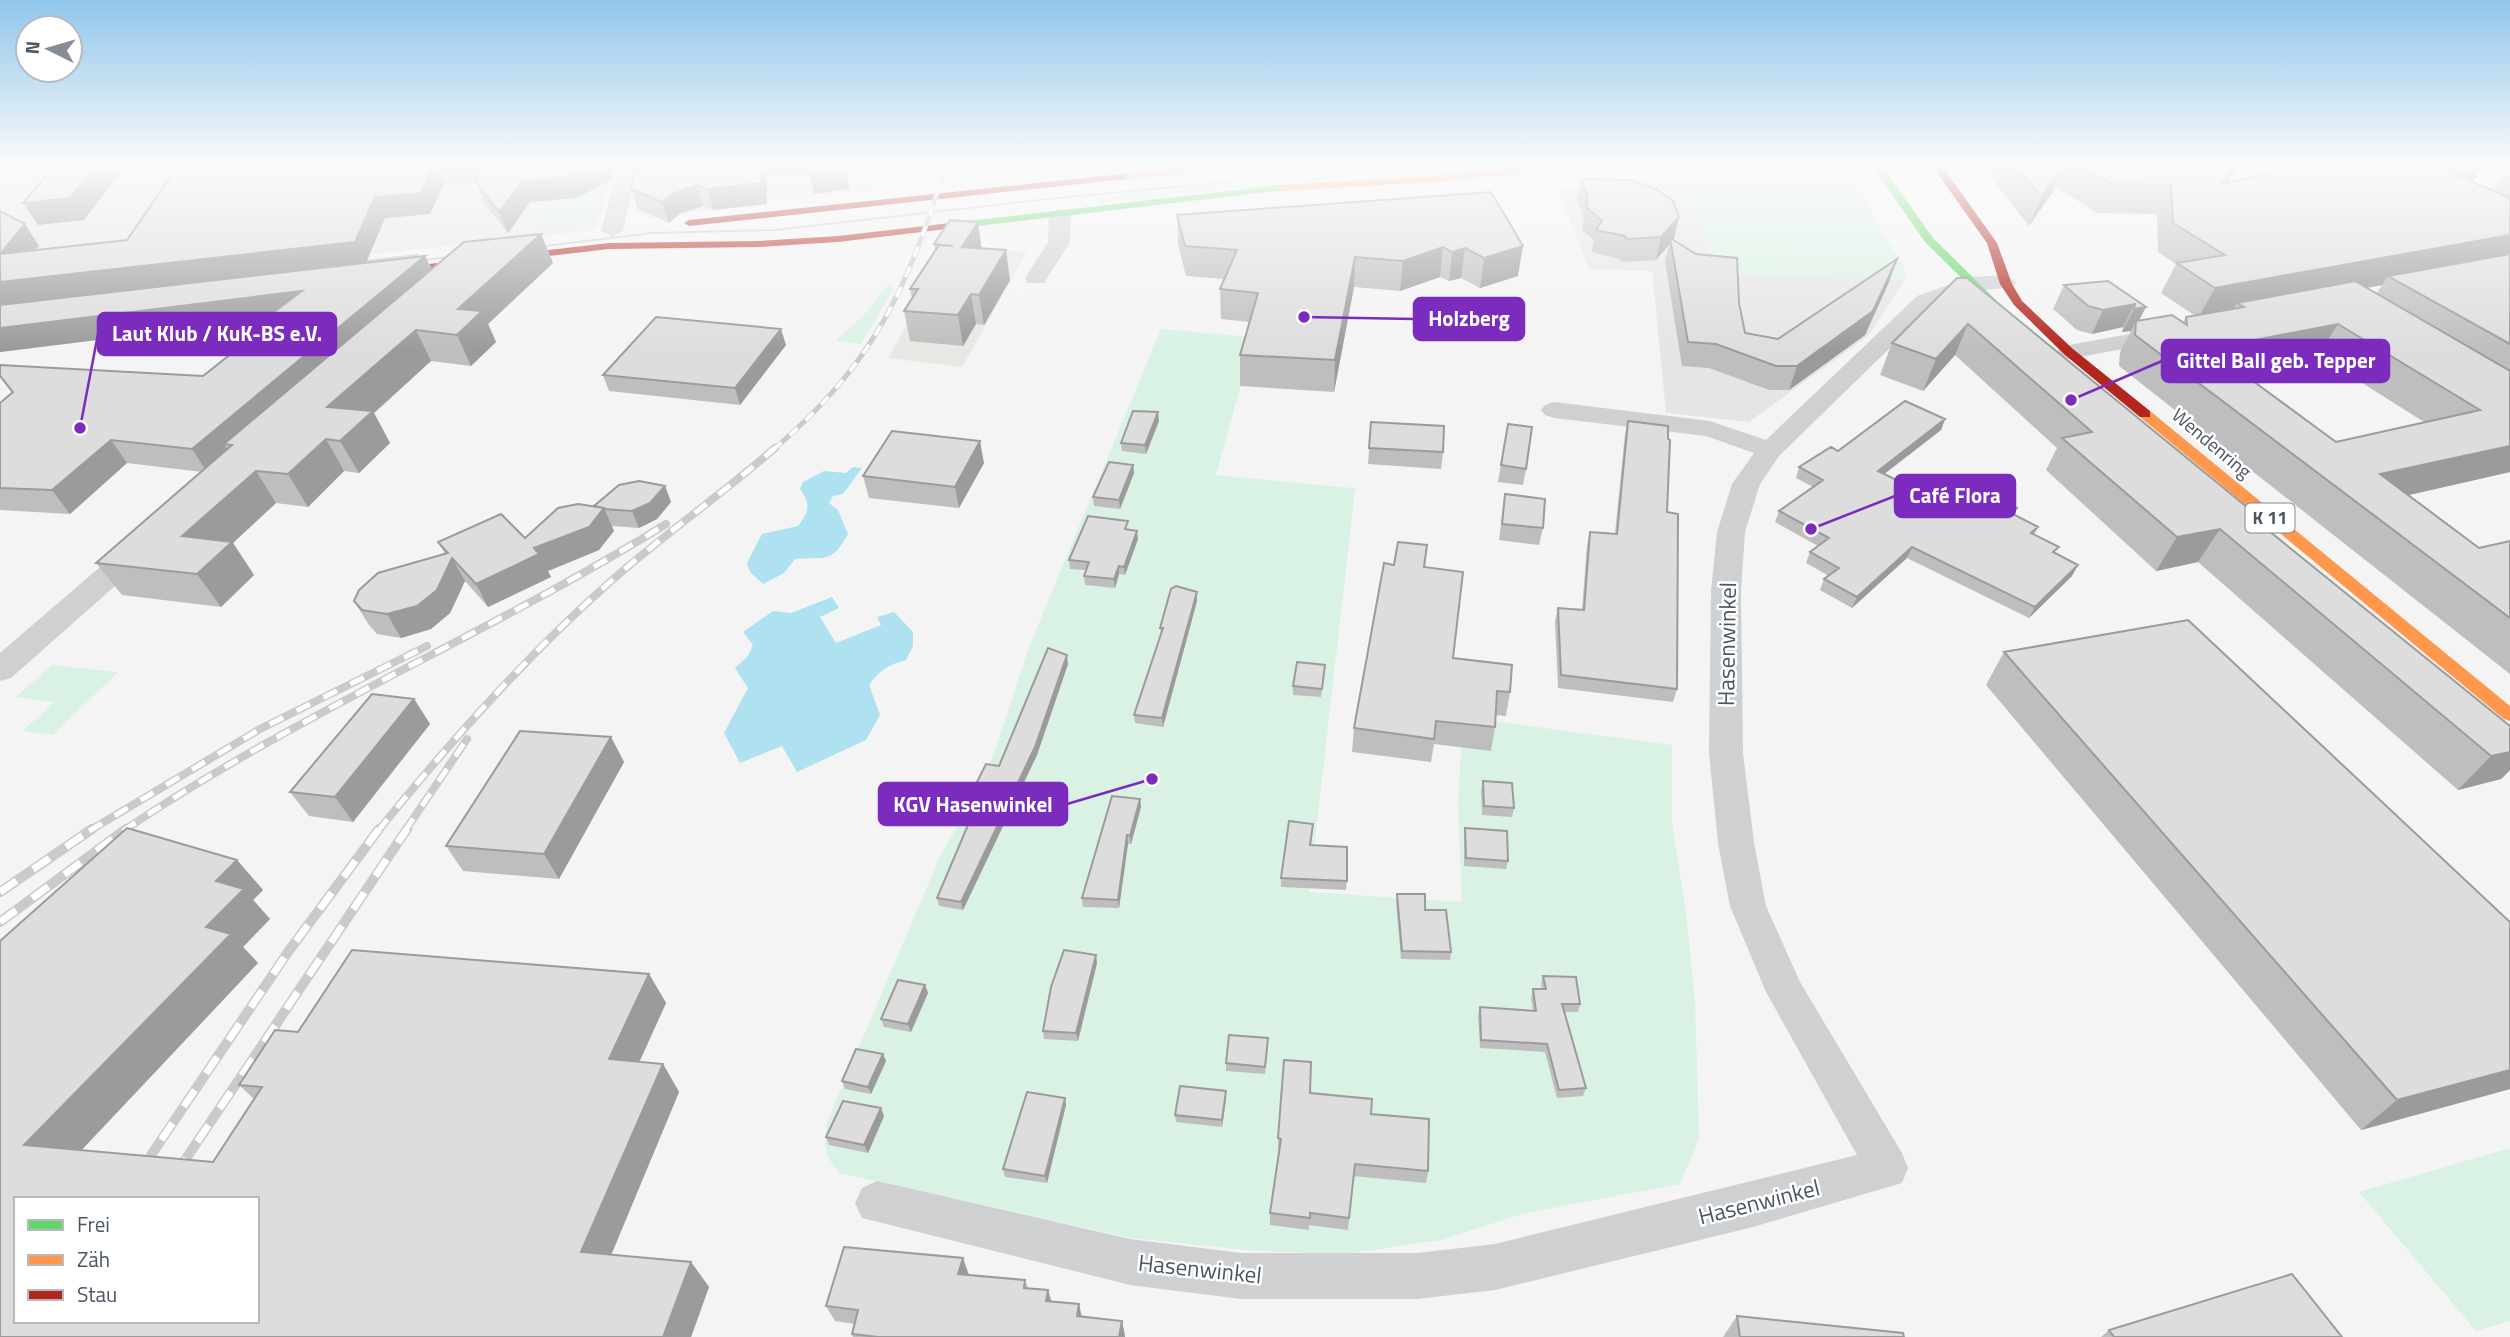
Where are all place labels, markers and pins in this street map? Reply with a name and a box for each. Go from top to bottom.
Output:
callout: Holzberg [1414,298,1524,340]
callout: Laut Klub / KuK-BS e.V. [98,313,336,355]
callout: Gittel Ball geb. Tepper [2162,340,2389,382]
callout: Café Flora [1895,475,2015,517]
callout: KGV Hasenwinkel [879,783,1067,825]

